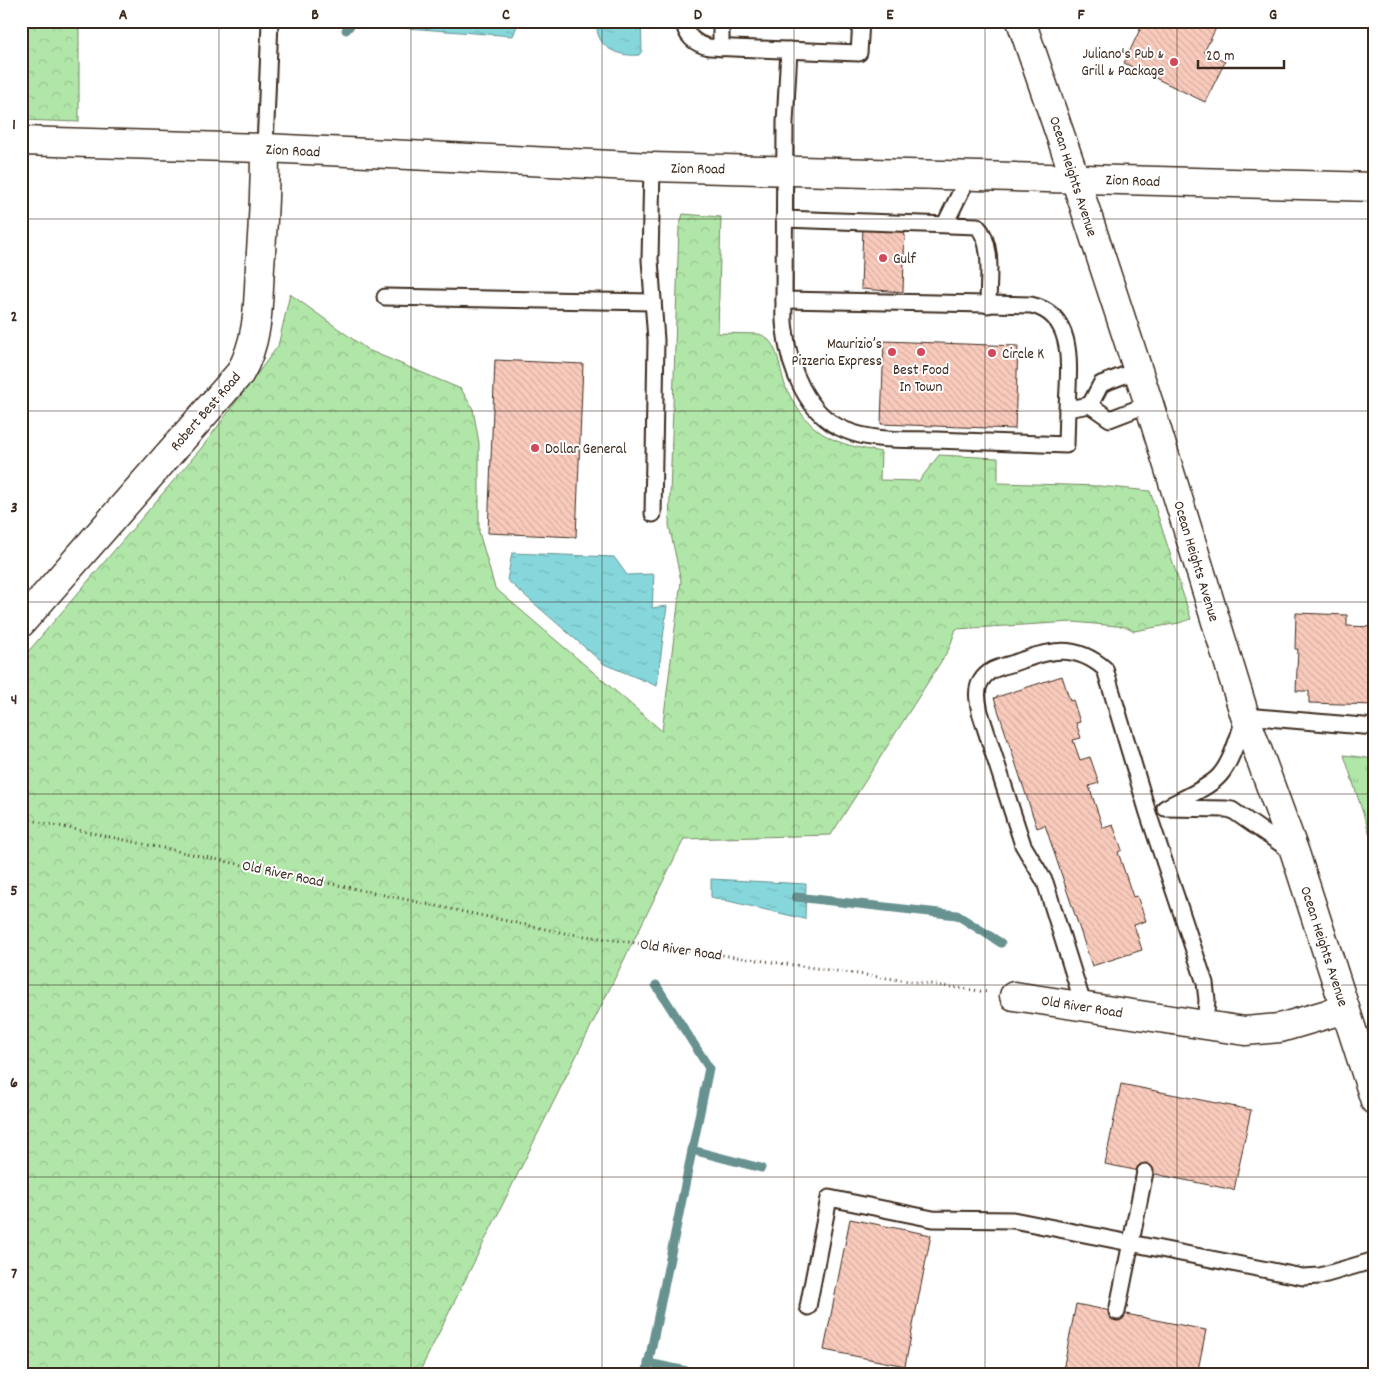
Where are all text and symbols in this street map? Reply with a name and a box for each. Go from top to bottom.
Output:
text: A [119,4,128,27]
text: B [311,4,319,27]
text: C [502,4,510,27]
text: D [694,4,703,27]
text: E [886,4,894,27]
text: F [1077,4,1085,27]
text: G [1269,4,1277,27]
scale bar [1198,38,1285,70]
place label: Juliano's Pub & Grill & Package [1081,44,1164,83]
text: 20 m [1206,46,1234,68]
marker: Juliano's Pub & Grill & Package [1168,56,1180,68]
text: 1 [12,114,16,137]
street label: Ocean Heights Avenue [1042,114,1102,240]
street label: Zion Road [265,140,321,164]
street label: Zion Road [671,159,725,181]
street label: Zion Road [1105,170,1161,194]
place label: Gulf [893,249,917,271]
marker: Gulf [877,252,889,264]
text: 2 [11,306,18,329]
place label: Maurizio’s Pizzeria Express [792,334,882,373]
place label: Circle K [1002,344,1044,366]
marker: Maurizio’s Pizzeria Express [886,346,898,358]
marker: Best Food In Town [915,346,927,358]
marker: Circle K [986,347,998,359]
place label: Best Food In Town [893,360,949,399]
street label: Robert Best Road [166,368,247,457]
place label: Dollar General [545,439,627,461]
marker: Dollar General [529,442,541,454]
text: 3 [10,497,18,520]
street label: Ocean Heights Avenue [1166,498,1224,625]
text: 4 [11,689,17,712]
street label: Old River Road [240,856,325,894]
text: 5 [10,880,18,903]
street label: Ocean Heights Avenue [1293,884,1353,1010]
street label: Old River Road [638,934,723,968]
street label: Old River Road [1039,991,1124,1025]
text: 6 [10,1072,18,1095]
text: 7 [11,1263,17,1286]

